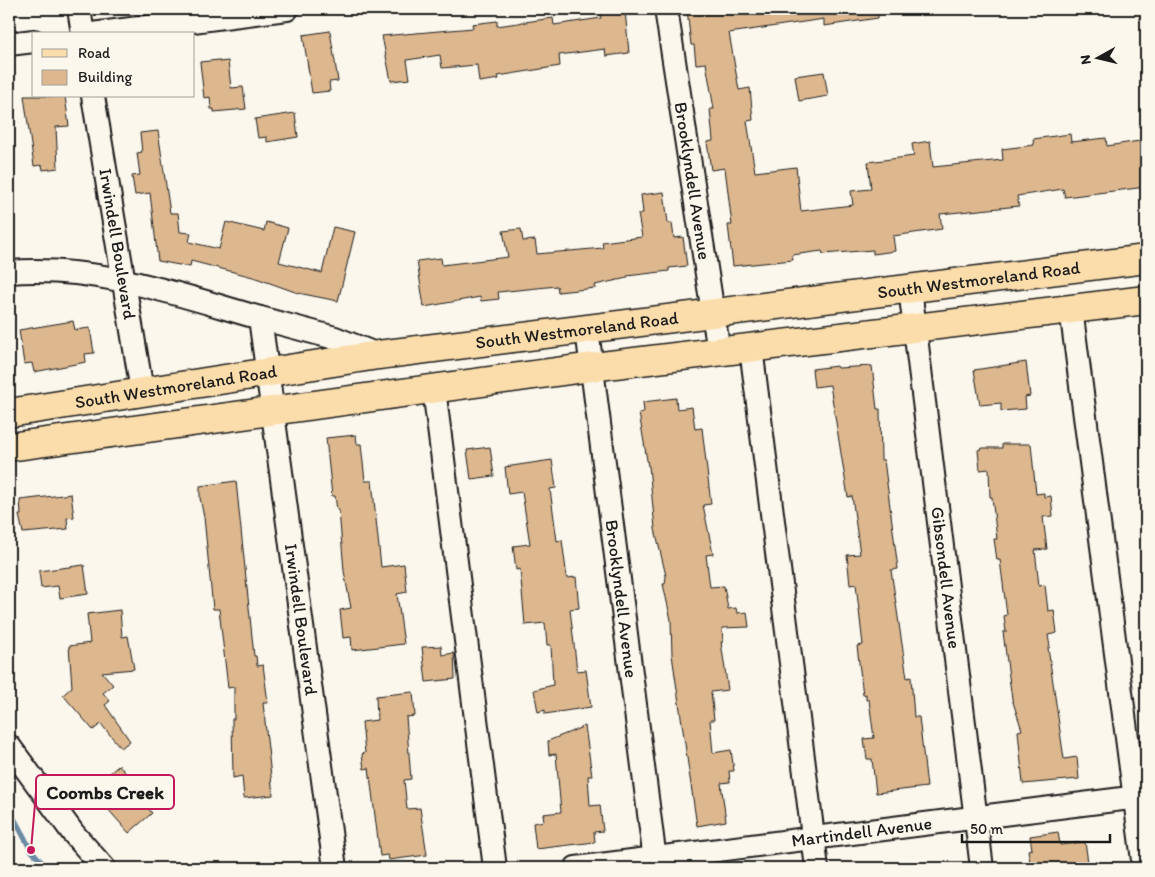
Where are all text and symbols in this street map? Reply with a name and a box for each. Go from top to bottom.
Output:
legend [32,32,195,98]
north arrow [1072,32,1122,82]
text: Road [78,44,111,62]
text: N [1077,54,1095,66]
text: Building [78,68,132,86]
street label: Brooklyndell Avenue [670,100,716,261]
street label: Irwindell Boulevard [94,167,141,321]
street label: South Westmoreland Road [876,256,1082,303]
street label: South Westmoreland Road [474,307,680,354]
street label: South Westmoreland Road [73,360,279,413]
street label: Gibsondell Avenue [926,505,966,650]
street label: Brooklyndell Avenue [600,518,643,679]
street label: Irwindell Boulevard [280,542,322,697]
callout: Coombs Creek [36,775,174,809]
text: Coombs Creek [46,781,164,804]
street label: Martindell Avenue [790,812,933,852]
scale bar [962,812,1110,844]
text: 50 m [970,820,1003,838]

